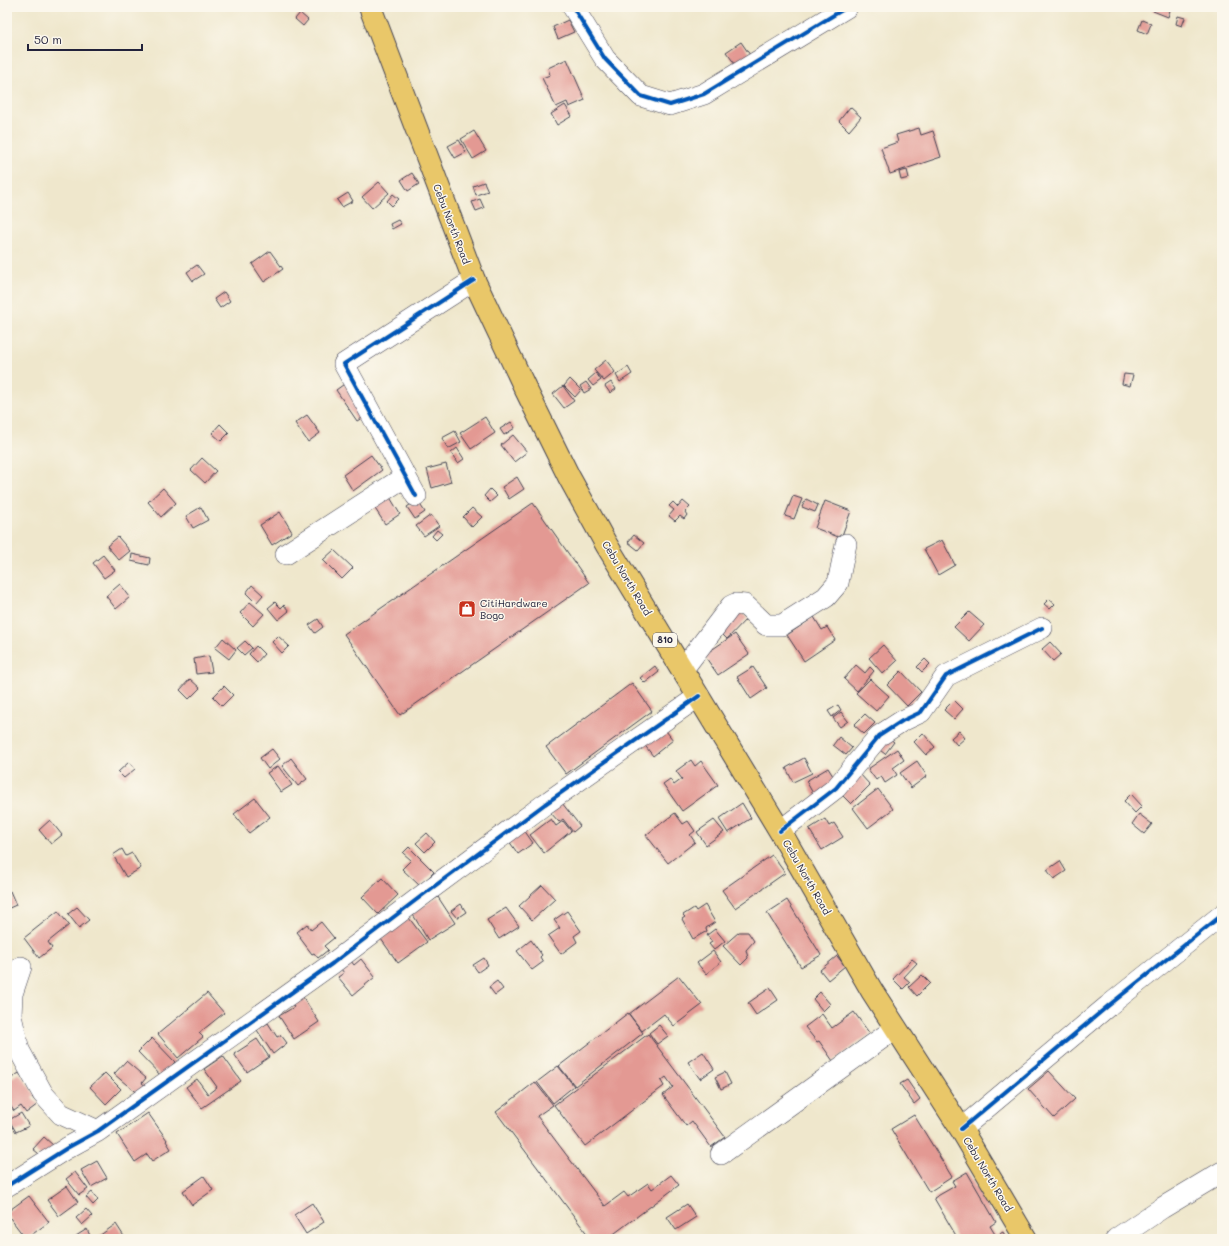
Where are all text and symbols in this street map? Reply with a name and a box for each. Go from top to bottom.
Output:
scale bar [28,26,142,52]
text: 50 m [34,31,62,47]
street label: Cebu North Road [430,182,474,266]
street label: Cebu North Road [599,538,655,618]
place label: CitiHardware Bogo [480,596,548,622]
shop icon: CitiHardware Bogo [457,599,477,619]
road number: 810 [653,633,677,647]
street label: Cebu North Road [780,837,834,917]
street label: Cebu North Road [960,1134,1016,1214]

